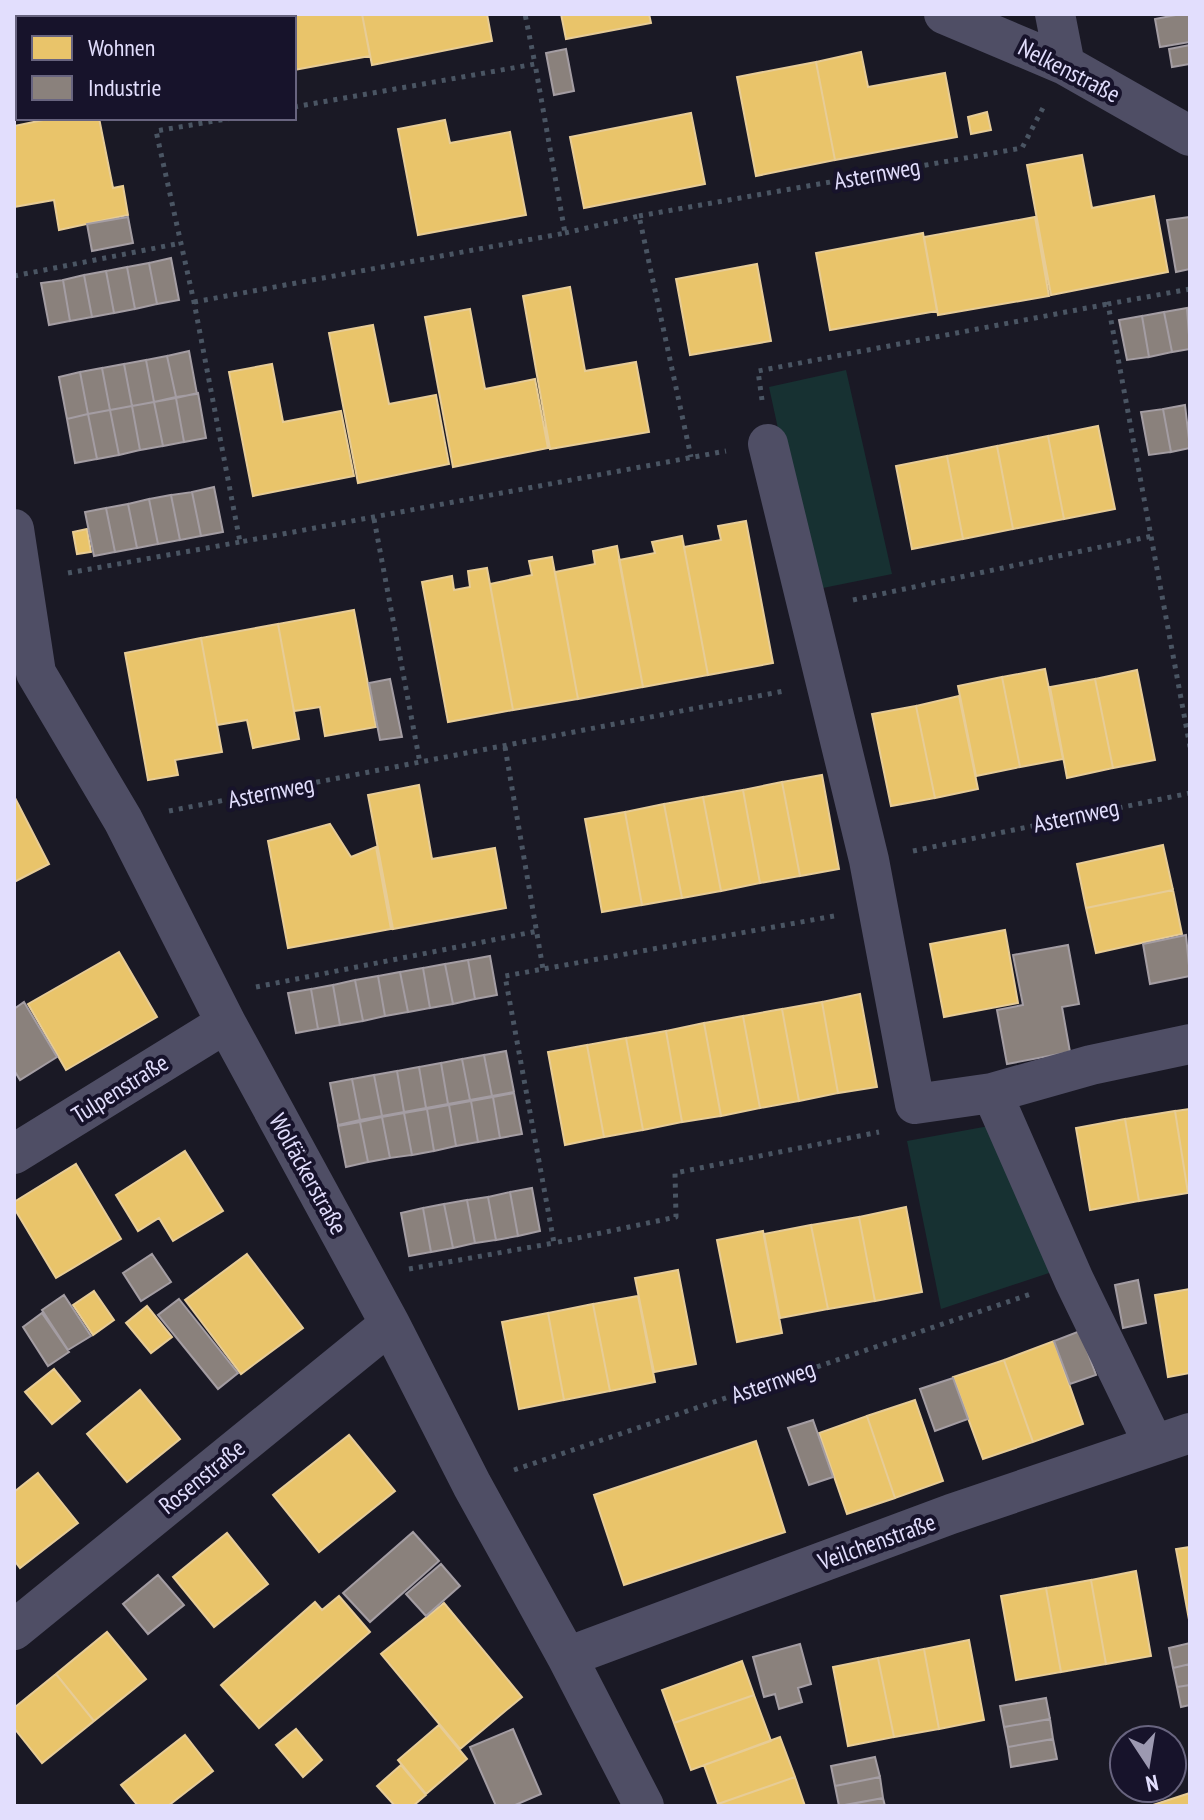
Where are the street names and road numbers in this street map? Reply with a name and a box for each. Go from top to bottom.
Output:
street label: Nelkenstraße [1013,32,1125,109]
street label: Asternweg [831,151,922,196]
street label: Asternweg [225,768,317,815]
street label: Asternweg [1030,791,1122,840]
street label: Tulpenstraße [66,1047,174,1130]
street label: Wolfäckerstraße [262,1108,354,1240]
street label: Asternweg [727,1353,819,1410]
street label: Rosenstraße [152,1432,251,1521]
street label: Veilchenstraße [813,1506,940,1577]

